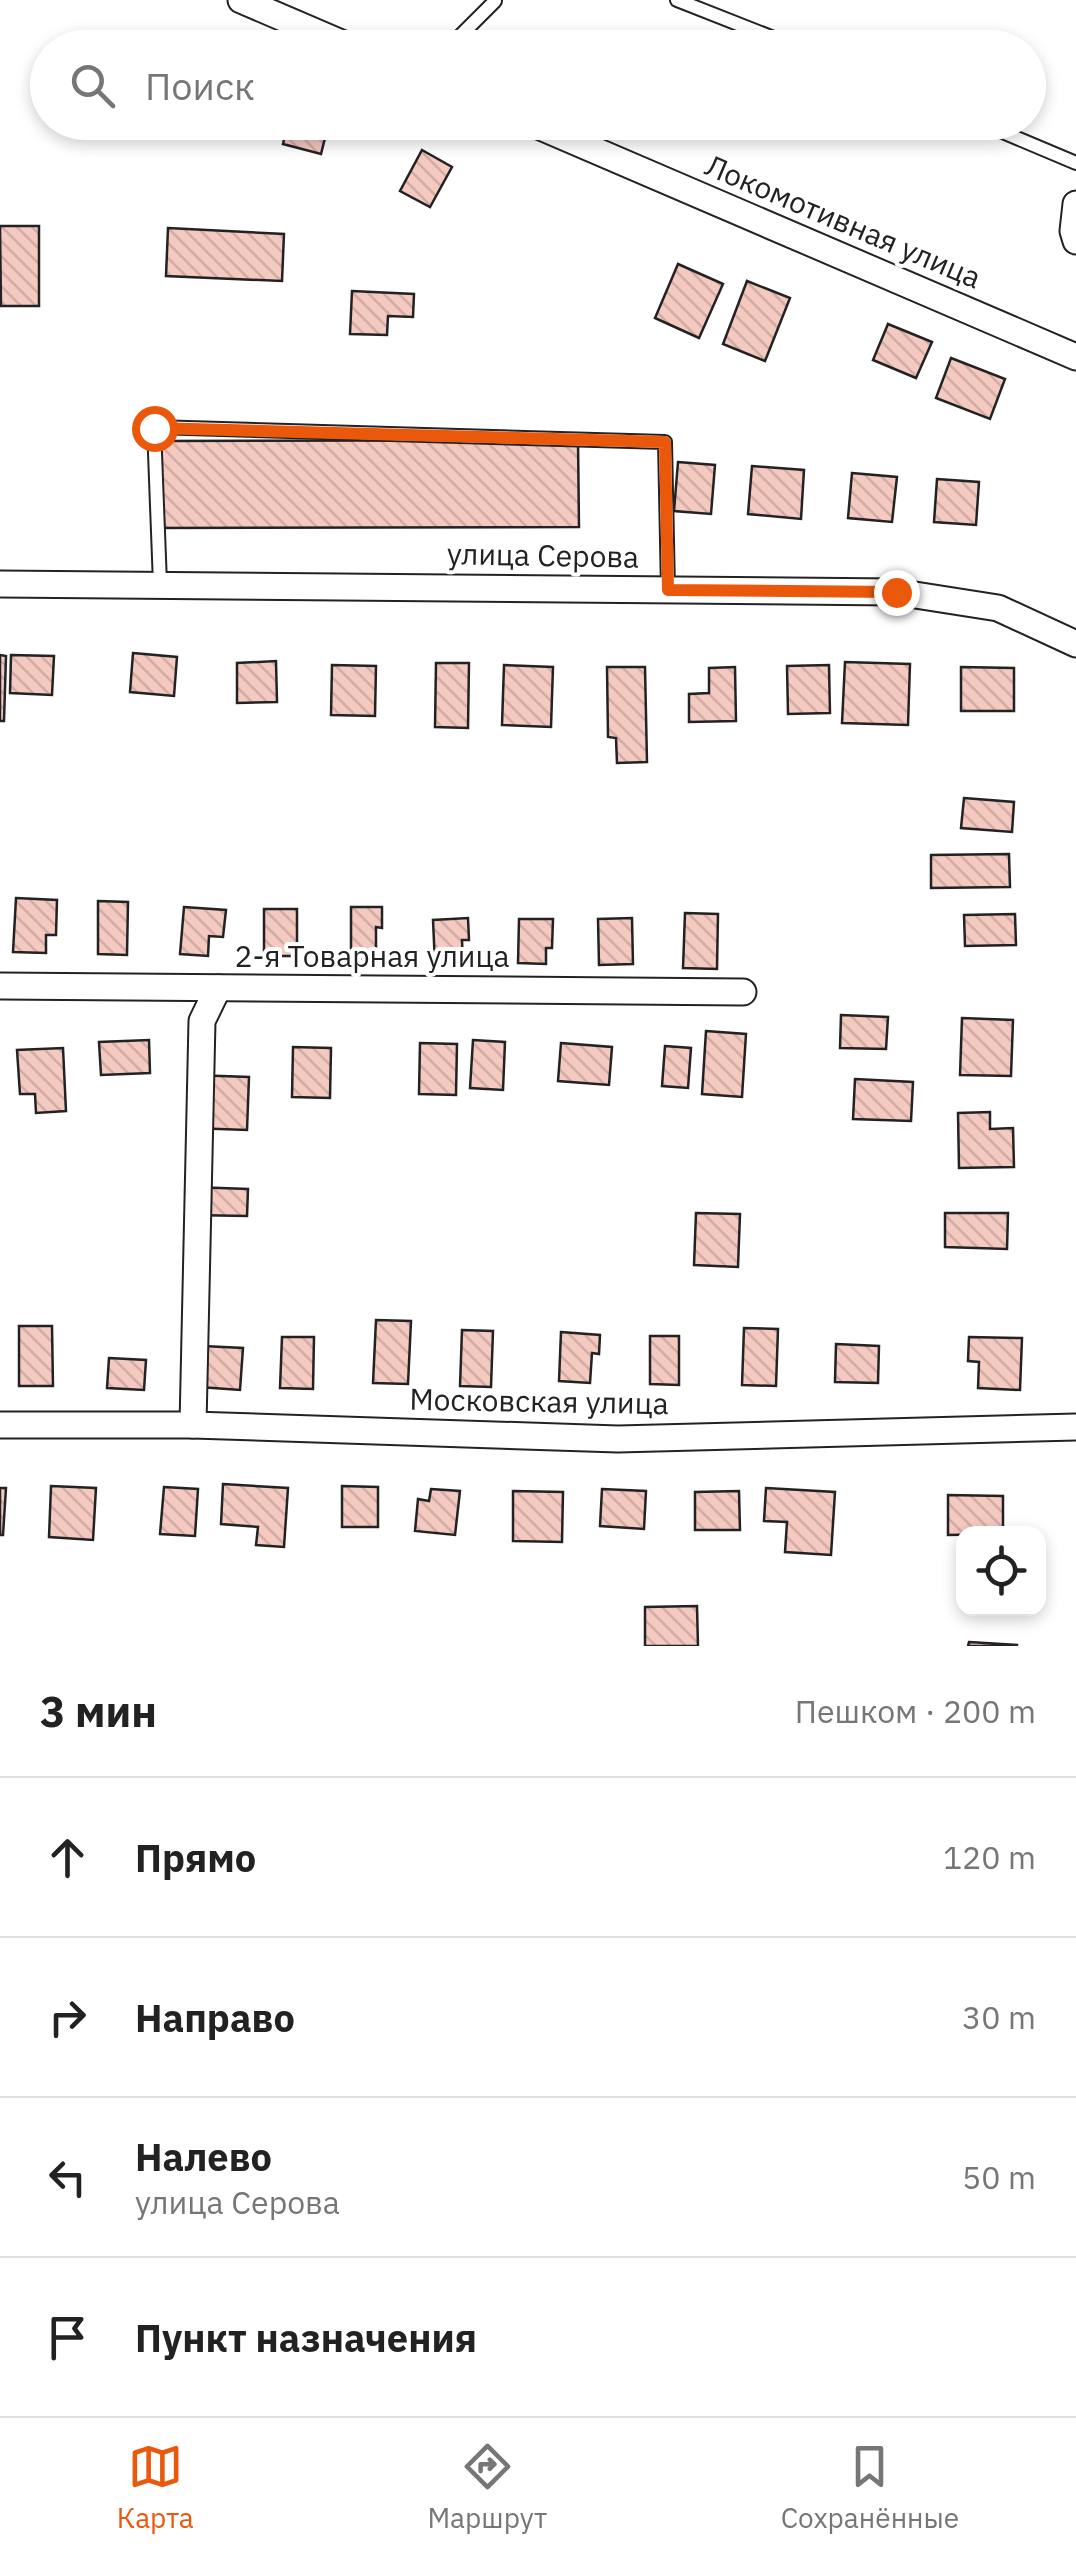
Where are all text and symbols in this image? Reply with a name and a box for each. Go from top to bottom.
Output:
search box [30,30,1046,140]
icon: search [65,58,120,113]
text: Поиск [145,61,255,110]
street label: Локомотивная улица [700,145,987,296]
route start [132,406,178,452]
street label: улица Серова [447,533,639,576]
route end [874,570,920,616]
street label: 2-я Товарная улица [234,936,510,975]
street label: Московская улица [409,1379,669,1422]
map controls [956,1526,1046,1616]
button: locate [956,1526,1046,1616]
text: 3 мин [40,1684,157,1739]
text: Пешком · 200 m [795,1690,1036,1732]
icon: ahead [40,1830,95,1885]
text: Прямо [135,1833,256,1882]
text: 120 m [943,1836,1036,1878]
icon: right [40,1990,95,2045]
text: Направо [135,1993,295,2042]
text: 30 m [962,1996,1036,2038]
text: Налево [135,2132,272,2181]
icon: left [40,2150,95,2205]
text: 50 m [962,2156,1036,2198]
text: улица Серова [135,2181,340,2223]
icon: arrive [40,2310,95,2365]
text: Пункт назначения [135,2313,477,2362]
tab: Карта [117,2439,194,2536]
tab: Маршрут [427,2439,547,2536]
tab: Сохранённые [781,2439,959,2536]

